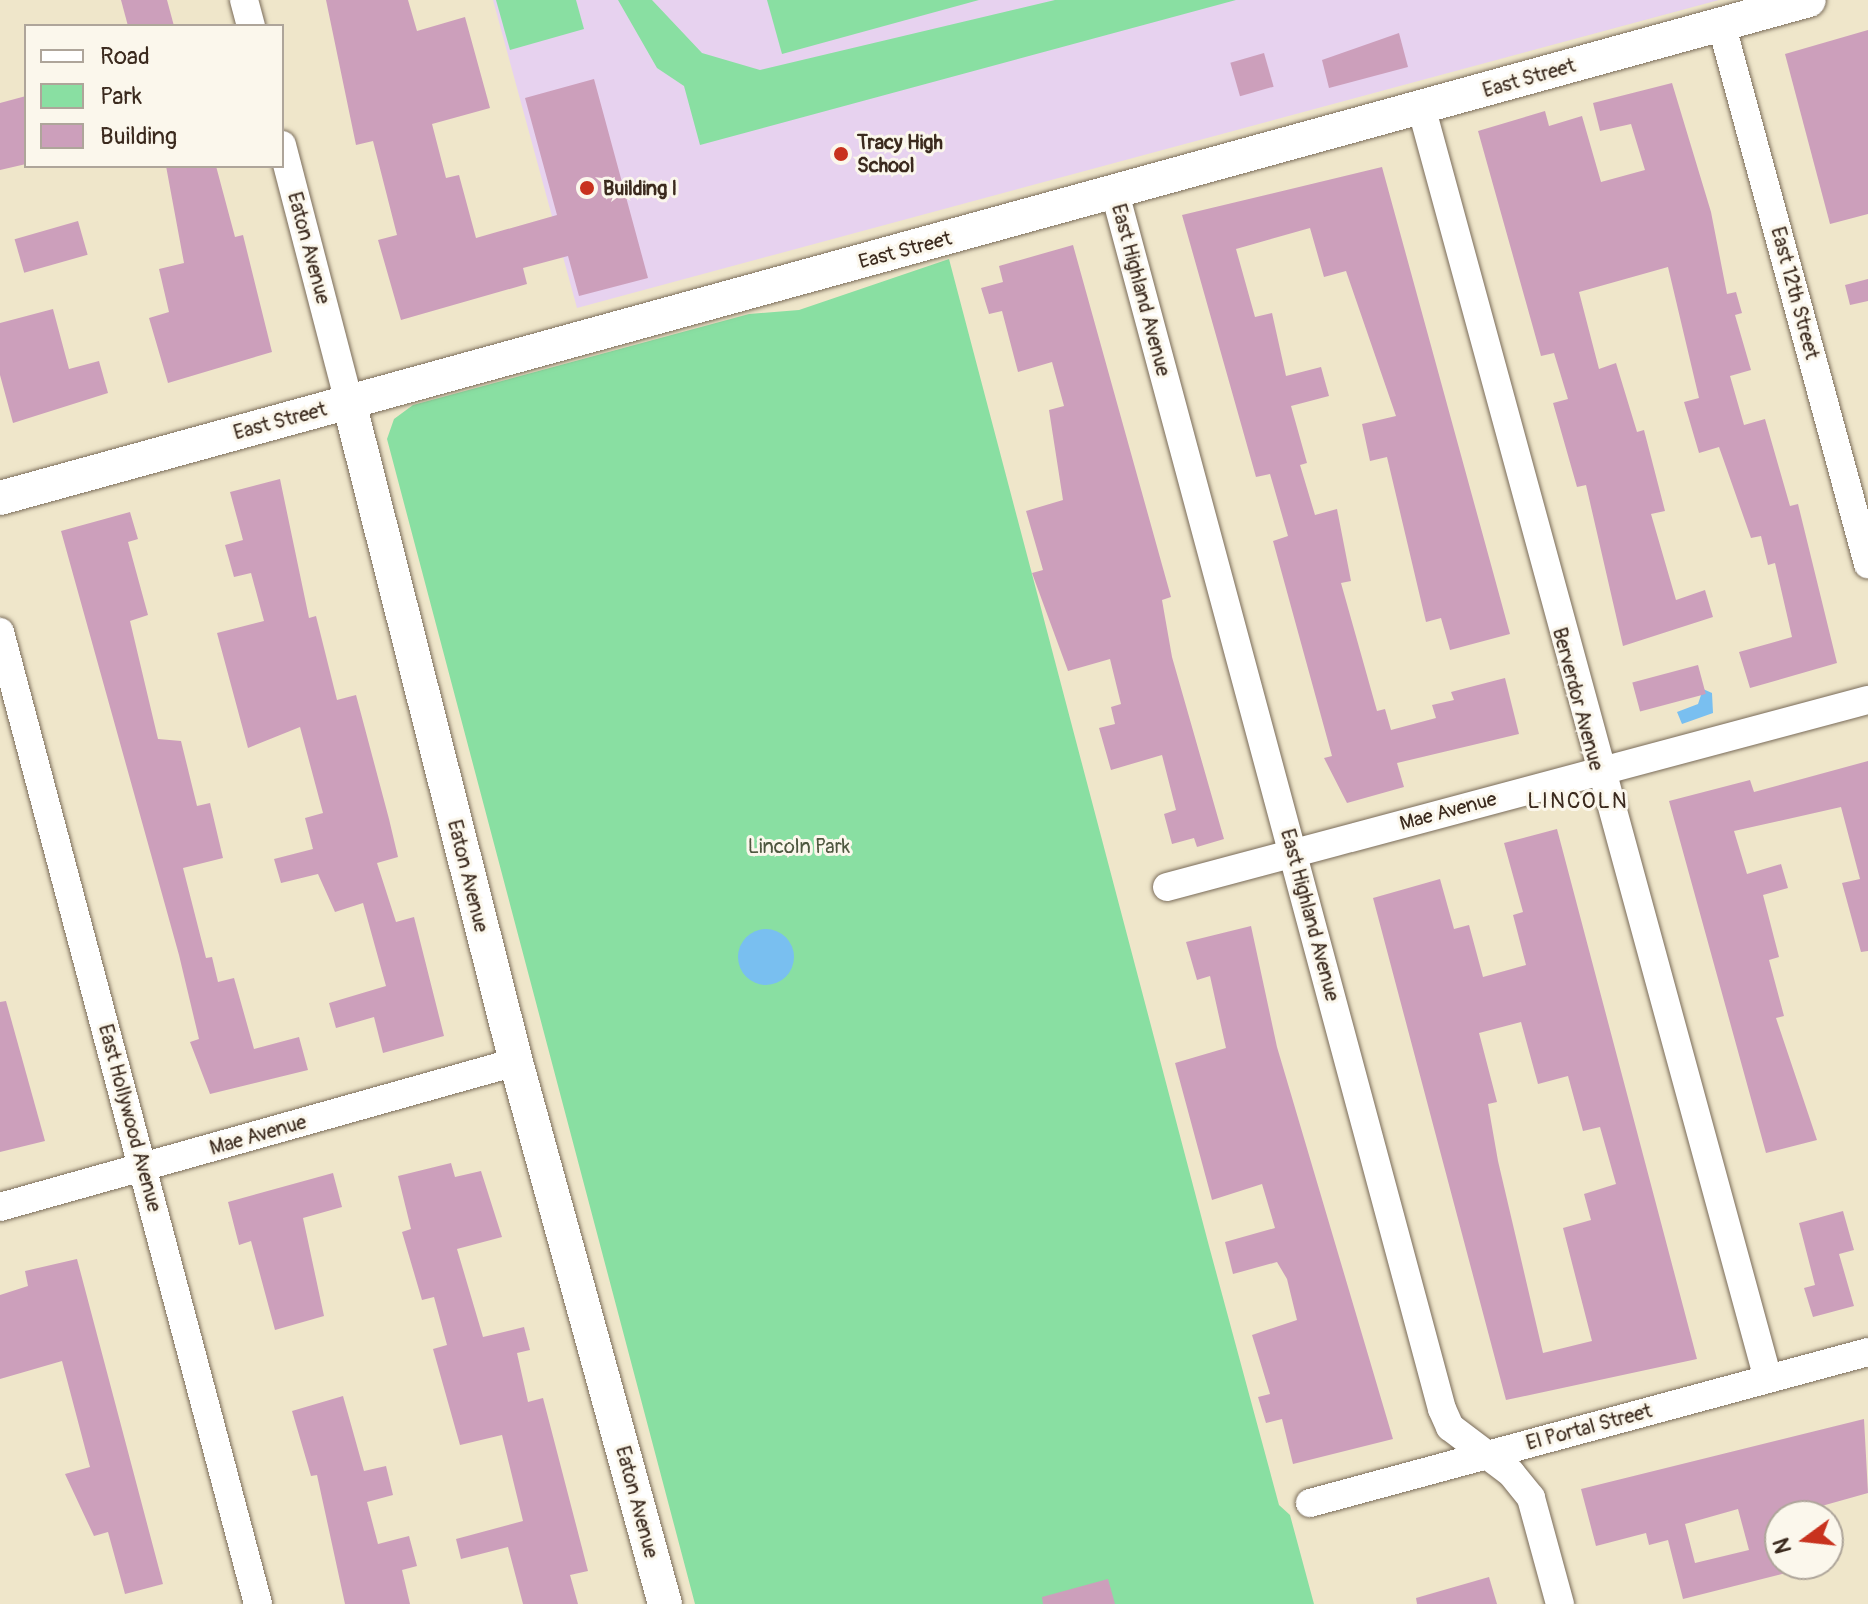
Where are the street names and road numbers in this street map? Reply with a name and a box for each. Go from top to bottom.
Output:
street label: East Street [1480,53,1578,103]
street label: Eaton Avenue [283,189,335,307]
street label: East Highland Avenue [1106,201,1176,379]
street label: East 12th Street [1766,224,1824,362]
street label: East Street [856,226,954,274]
street label: East Street [231,397,329,445]
street label: Berverdor Avenue [1547,625,1609,773]
street label: Mae Avenue [1397,787,1499,835]
street label: Eaton Avenue [442,817,494,935]
street label: East Highland Avenue [1275,826,1345,1004]
street label: East Hollywood Avenue [93,1022,167,1214]
street label: Mae Avenue [207,1110,309,1160]
street label: El Portal Street [1524,1399,1654,1455]
street label: Eaton Avenue [611,1443,663,1561]

